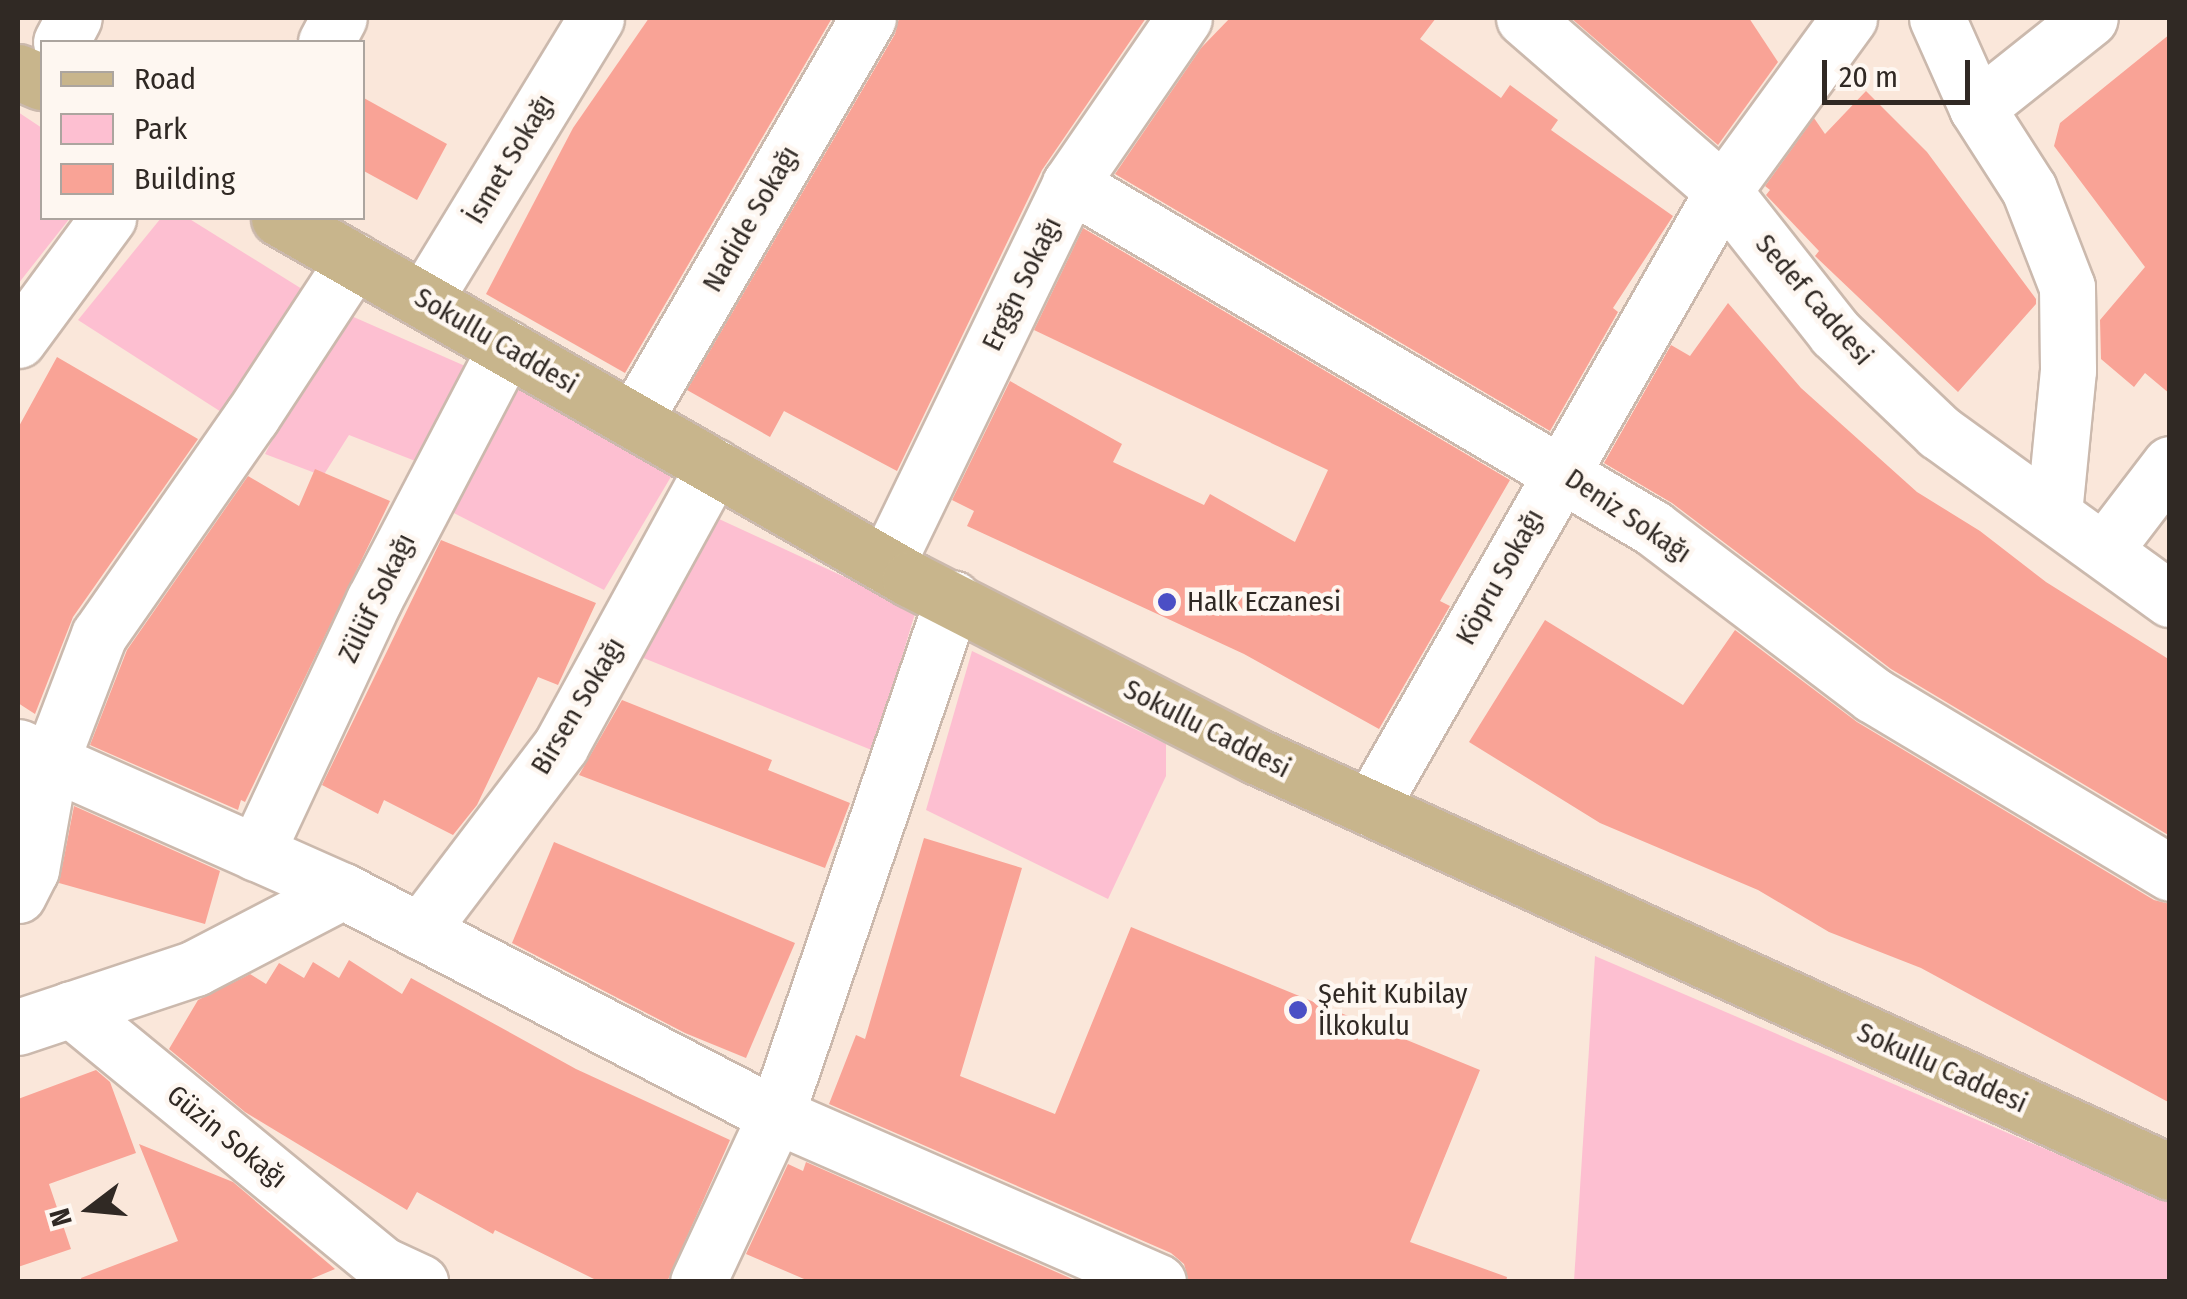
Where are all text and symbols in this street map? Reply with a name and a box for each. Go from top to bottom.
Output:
legend [40,40,365,220]
scale bar [1827,40,1974,102]
text: 20 m [1839,59,1898,95]
text: Road [134,61,196,97]
street label: İsmet Sokağı [458,88,562,230]
text: Park [134,111,187,147]
street label: Nadide Sokağı [696,140,806,298]
text: Building [134,161,235,197]
street label: Ergğn Sokağı [975,212,1069,356]
street label: Sedef Caddesi [1748,228,1880,372]
street label: Sokullu Caddesi [409,281,583,401]
street label: Deniz Sokağı [1559,462,1697,570]
street label: Köpru Sokağı [1449,503,1551,651]
street label: Zülüf Sokağı [331,528,423,668]
place label: Halk Eczanesi [1187,585,1341,619]
marker: Halk Eczanesi [1156,591,1178,613]
street label: Birsen Sokağı [524,631,632,781]
street label: Sokullu Caddesi [1118,673,1296,785]
place label: Şehit Kubilay İlkokulu [1318,977,1467,1043]
marker: Şehit Kubilay İlkokulu [1287,999,1309,1021]
street label: Sokullu Caddesi [1852,1016,2032,1120]
street label: Güzin Sokağı [160,1078,294,1196]
north arrow [40,1159,140,1259]
text: N [43,1205,79,1230]

